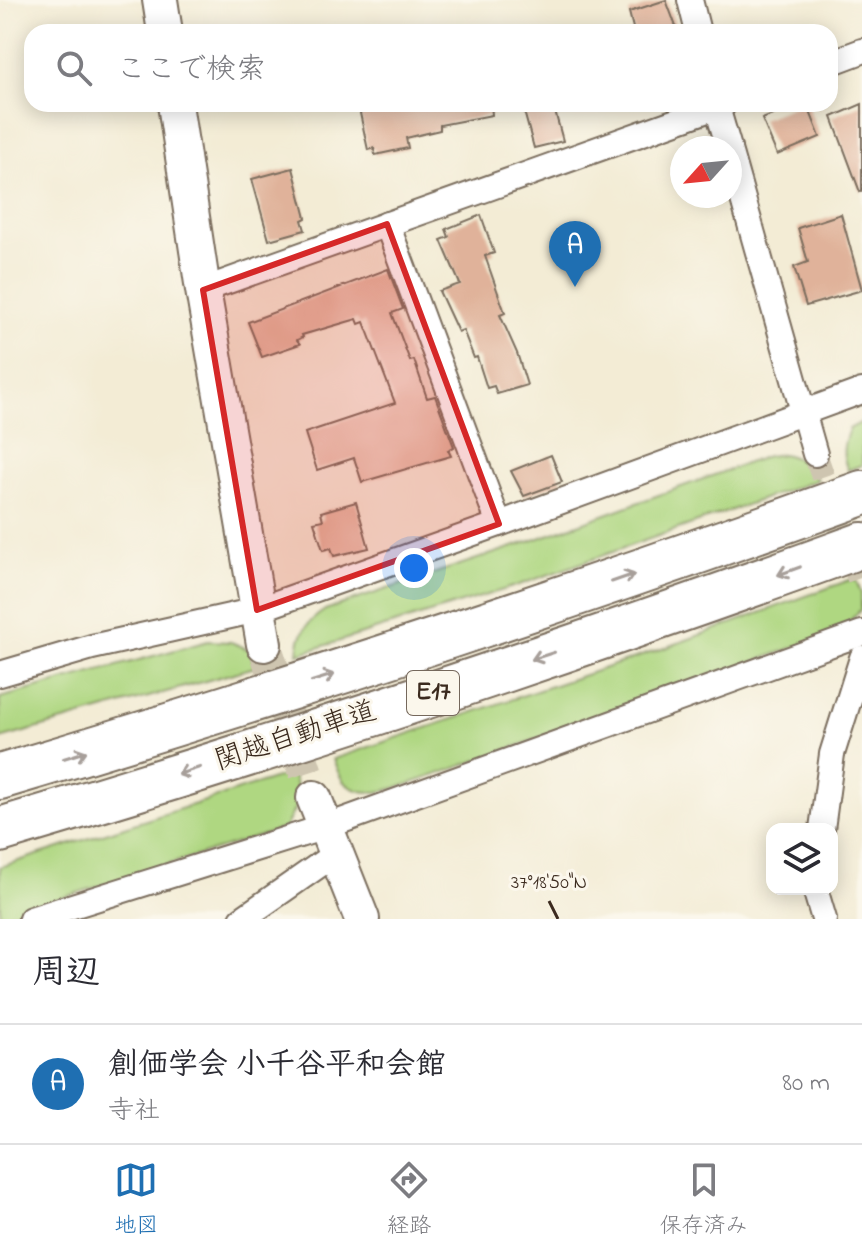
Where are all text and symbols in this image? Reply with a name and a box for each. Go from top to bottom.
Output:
search box [24,24,838,112]
icon: search [52,46,96,90]
text: ここで検索 [116,49,266,93]
north arrow [670,136,742,208]
pin: A [549,221,601,287]
your location [394,548,434,588]
one-way arrow [777,565,802,580]
one-way arrow [610,570,635,585]
one-way arrow [531,650,556,665]
one-way arrow [310,669,335,684]
road number: E17 [407,671,459,715]
street label: 関越自動車道 [210,692,382,782]
one-way arrow [61,747,87,762]
one-way arrow [177,765,202,779]
map controls [766,823,838,895]
button: layers [766,823,838,895]
text: 37°18'50"N [511,869,587,898]
text: 周辺 [32,949,100,999]
text: 創価学会 小千谷平和会館 [108,1044,446,1088]
text: A [50,1065,66,1103]
text: 80 m [782,1065,830,1103]
text: 寺社 [108,1093,160,1131]
tab: 地図 [114,1158,158,1243]
tab: 経路 [387,1158,431,1243]
tab: 保存済み [660,1158,748,1243]

